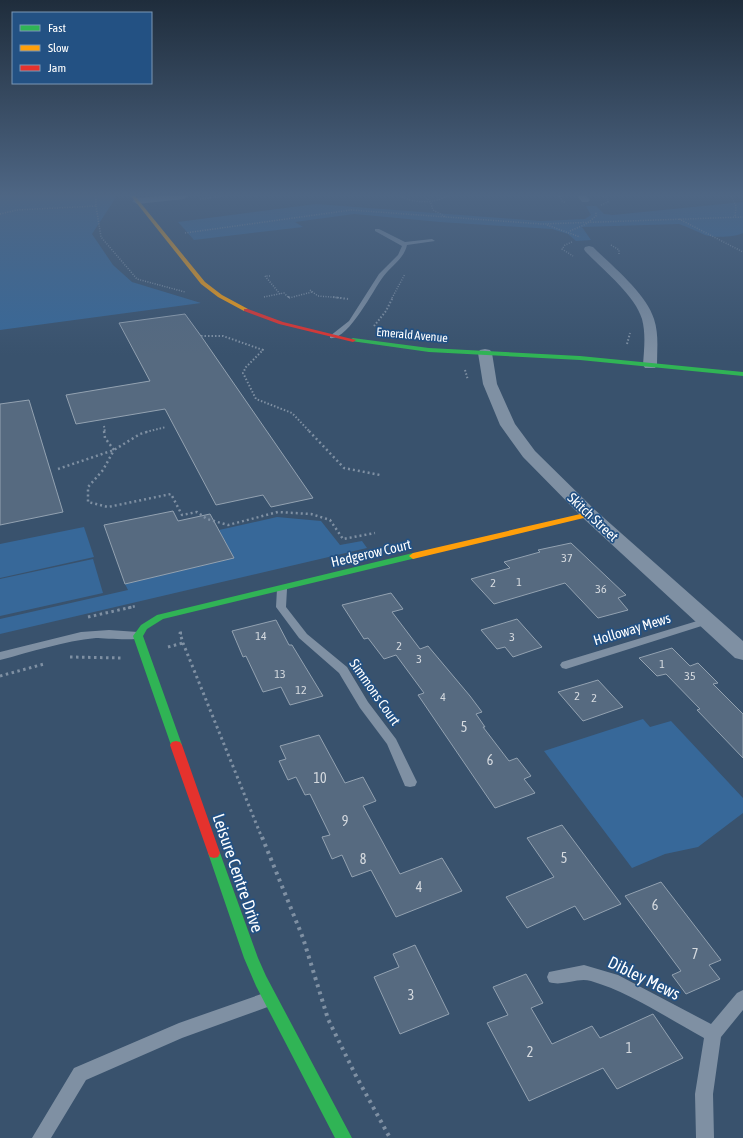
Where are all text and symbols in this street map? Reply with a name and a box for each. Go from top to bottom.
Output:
legend [12,12,152,84]
text: Fast [48,21,66,35]
text: Slow [48,41,69,55]
text: Jam [48,61,66,75]
street label: Emerald Avenue [376,325,448,345]
street label: Skitch Street [564,490,622,544]
street label: Hedgerow Court [329,536,413,570]
house number: 37 [561,551,573,565]
house number: 1 [516,575,522,589]
house number: 2 [490,576,496,590]
house number: 36 [595,582,607,596]
street label: Holloway Mews [592,610,673,648]
house number: 14 [255,629,267,643]
house number: 3 [509,630,515,644]
house number: 2 [396,639,402,653]
house number: 3 [416,652,422,666]
street label: Simmons Court [346,656,404,728]
house number: 1 [659,657,665,671]
house number: 13 [274,667,286,681]
house number: 35 [684,669,696,683]
house number: 12 [295,683,307,697]
house number: 2 [574,689,580,703]
house number: 4 [440,690,446,704]
house number: 2 [591,691,597,705]
house number: 5 [461,719,467,735]
house number: 6 [487,752,494,768]
house number: 10 [313,770,327,786]
street label: Leisure Centre Drive [208,811,268,935]
house number: 9 [342,813,348,829]
house number: 5 [561,850,567,866]
house number: 8 [360,851,367,867]
house number: 4 [416,879,423,895]
house number: 6 [652,897,659,913]
house number: 7 [692,946,698,962]
street label: Dibley Mews [605,952,683,1004]
house number: 3 [408,987,414,1003]
house number: 1 [626,1040,632,1056]
house number: 2 [527,1044,533,1060]

